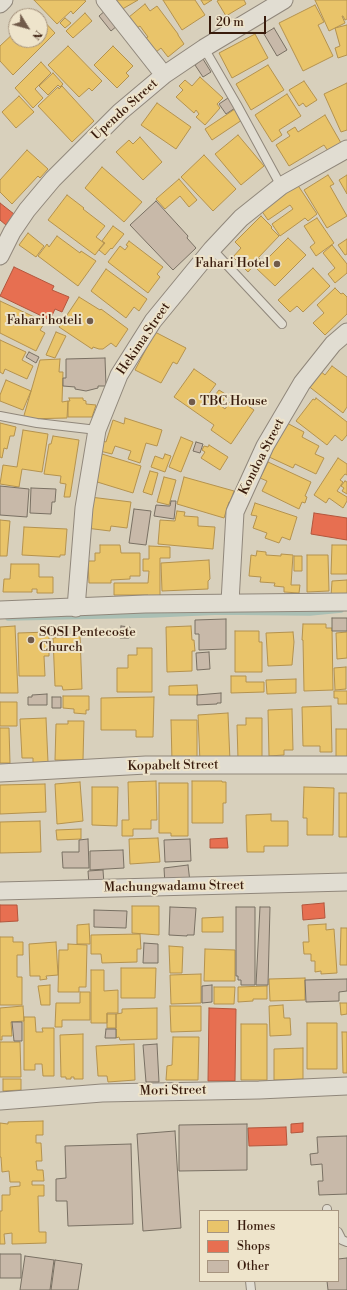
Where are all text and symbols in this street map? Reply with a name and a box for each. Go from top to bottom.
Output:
north arrow [8,8,48,48]
scale bar [211,8,268,34]
text: 20 m [216,15,244,30]
text: N [29,27,45,42]
street label: Upendo Street [89,76,161,144]
place label: Fahari Hotel [195,256,269,272]
marker: Fahari Hotel [272,259,282,269]
street label: Hekima Street [114,300,174,378]
place label: Fahari hoteli [6,313,82,329]
marker: Fahari hoteli [85,316,95,326]
place label: TBC House [200,394,267,410]
marker: TBC House [187,397,197,407]
street label: Kondoa Street [236,416,288,498]
place label: SOSI Pentecoste Church [39,625,136,656]
marker: SOSI Pentecoste Church [26,635,36,645]
street label: Kopabelt Street [127,757,219,775]
street label: Machungwadamu Street [104,878,244,896]
street label: Mori Street [139,1083,207,1099]
legend [199,1210,339,1282]
text: Homes [237,1219,275,1234]
text: Shops [237,1239,270,1254]
text: Other [237,1259,269,1274]

